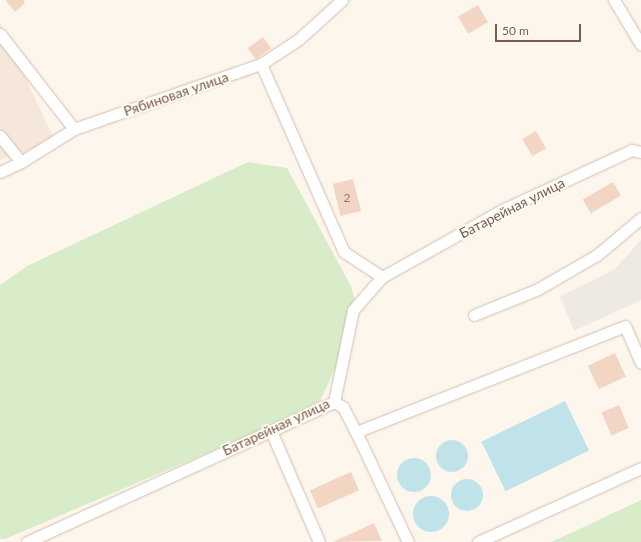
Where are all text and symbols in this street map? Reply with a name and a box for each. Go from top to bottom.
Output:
scale bar [497,16,583,42]
text: 50 m [502,23,529,38]
street label: Рябиновая улица [121,68,231,120]
street label: Батарейная улица [456,174,568,242]
house number: 2 [344,191,350,205]
street label: Батарейная улица [220,395,332,459]

